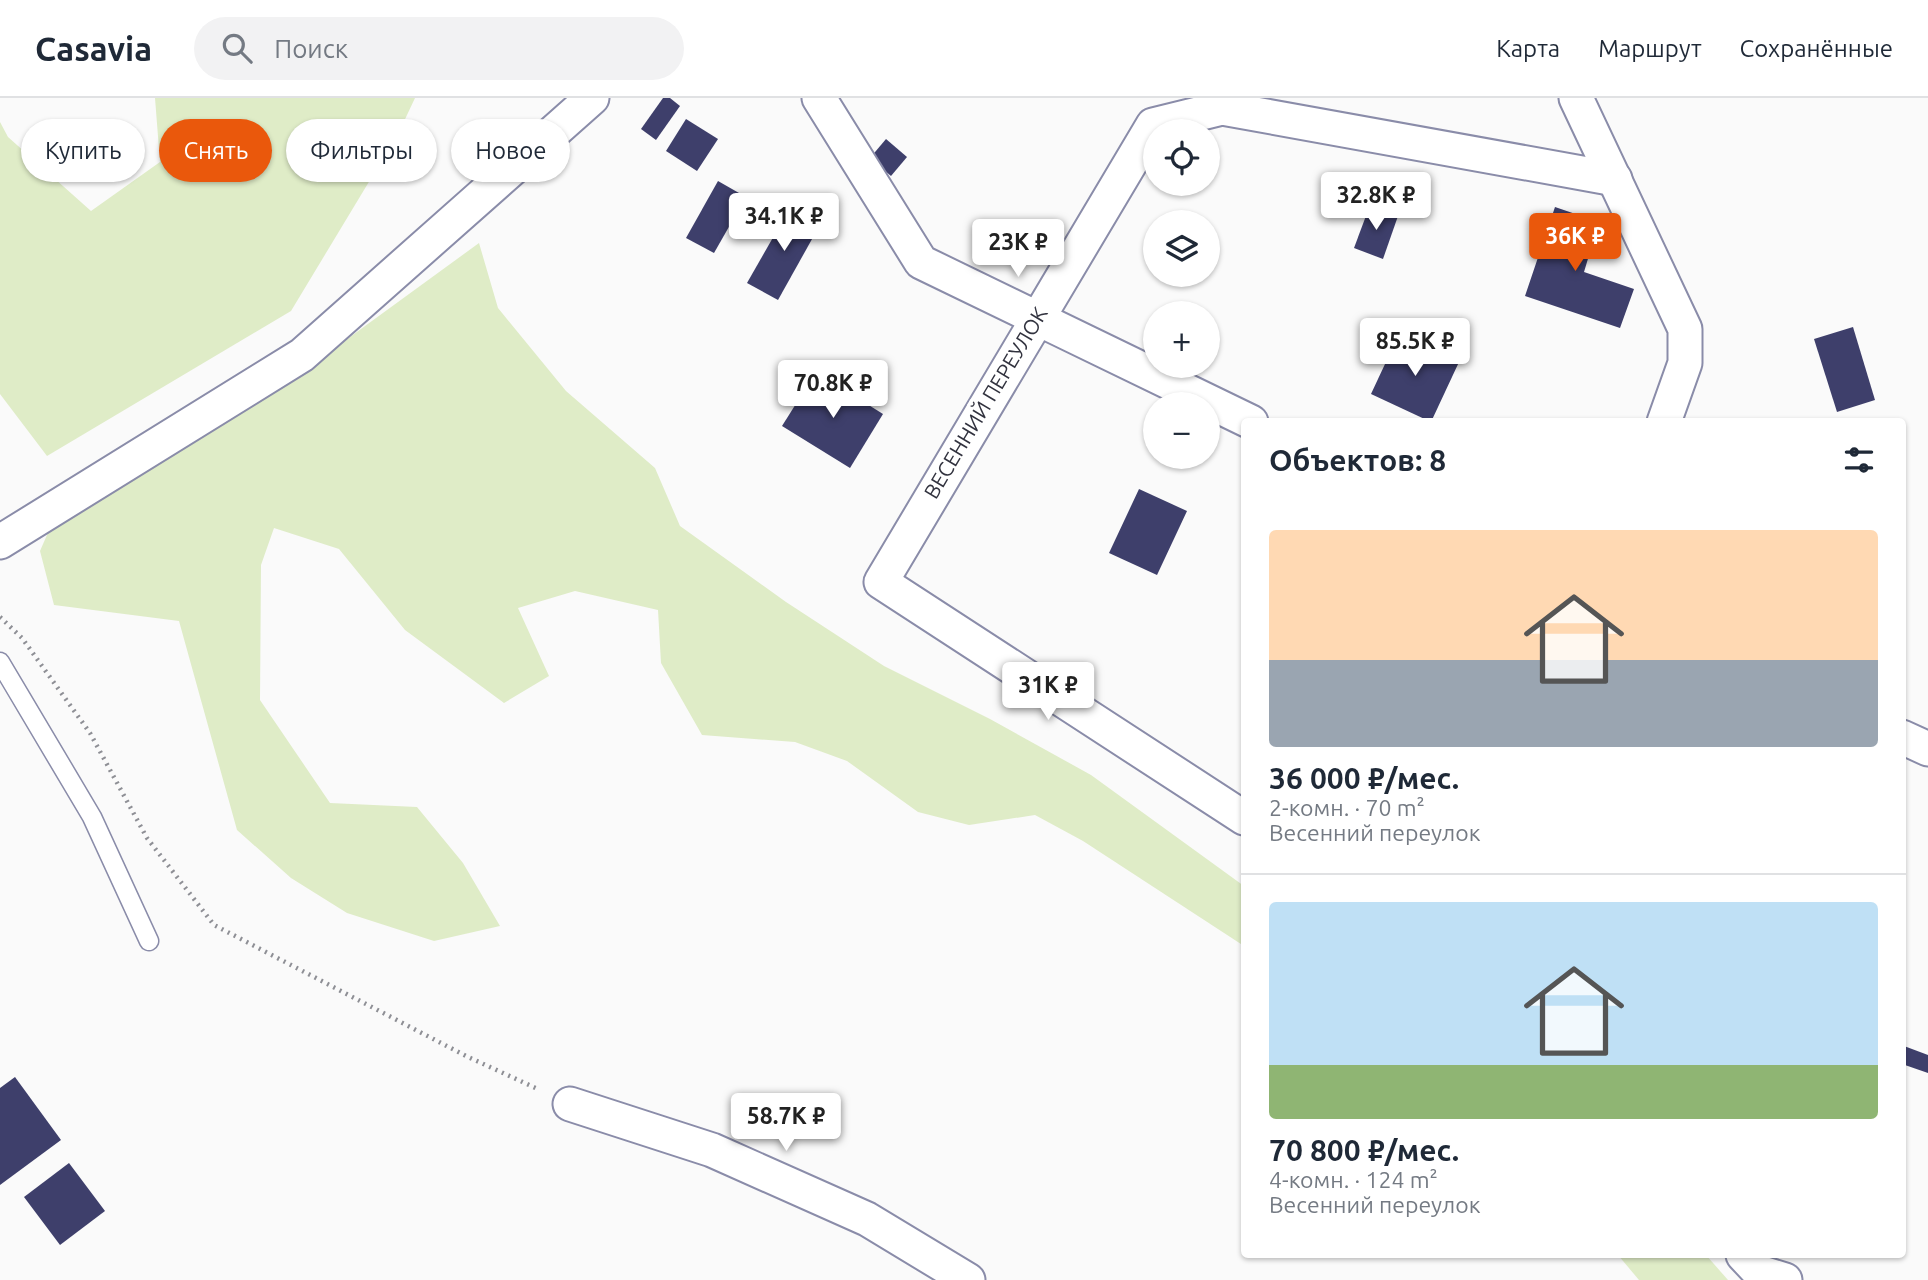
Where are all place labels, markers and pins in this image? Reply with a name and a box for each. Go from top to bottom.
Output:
pin: 32.8K ₽ [1311,172,1441,232]
pin: 34.1K ₽ [719,194,849,253]
pin: 36K ₽ [1526,214,1624,273]
pin: 23K ₽ [969,220,1067,279]
pin: 85.5K ₽ [1350,318,1480,378]
pin: 70.8K ₽ [768,360,898,420]
pin: 31K ₽ [999,662,1097,722]
pin: 58.7K ₽ [721,1094,851,1153]

